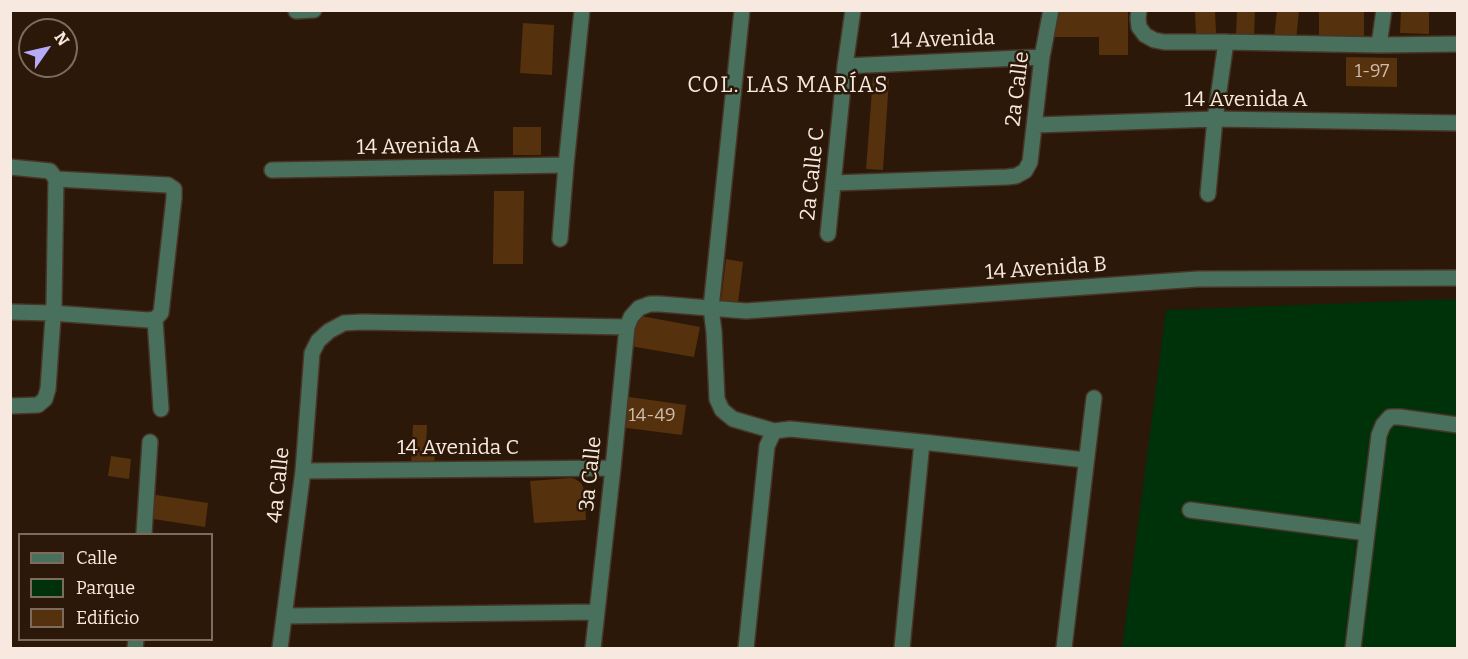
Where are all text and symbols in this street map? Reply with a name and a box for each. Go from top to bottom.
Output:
north arrow [18,18,78,78]
street label: 14 Avenida [890,26,996,54]
text: N [50,28,73,49]
street label: 2a Calle [1001,50,1035,128]
house number: 1-97 [1355,61,1389,83]
district label: COL. LAS MARÍAS [687,73,889,99]
street label: 14 Avenida A [1184,87,1308,113]
street label: 2a Calle C [796,126,830,222]
street label: 14 Avenida A [356,133,480,161]
street label: 14 Avenida B [984,252,1108,286]
house number: 14-49 [628,405,676,427]
street label: 14 Avenida C [397,435,519,461]
street label: 3a Calle [575,435,607,513]
street label: 4a Calle [262,446,296,524]
legend [18,533,213,641]
text: Calle [76,547,117,569]
text: Parque [76,577,135,599]
text: Edificio [76,607,139,629]

